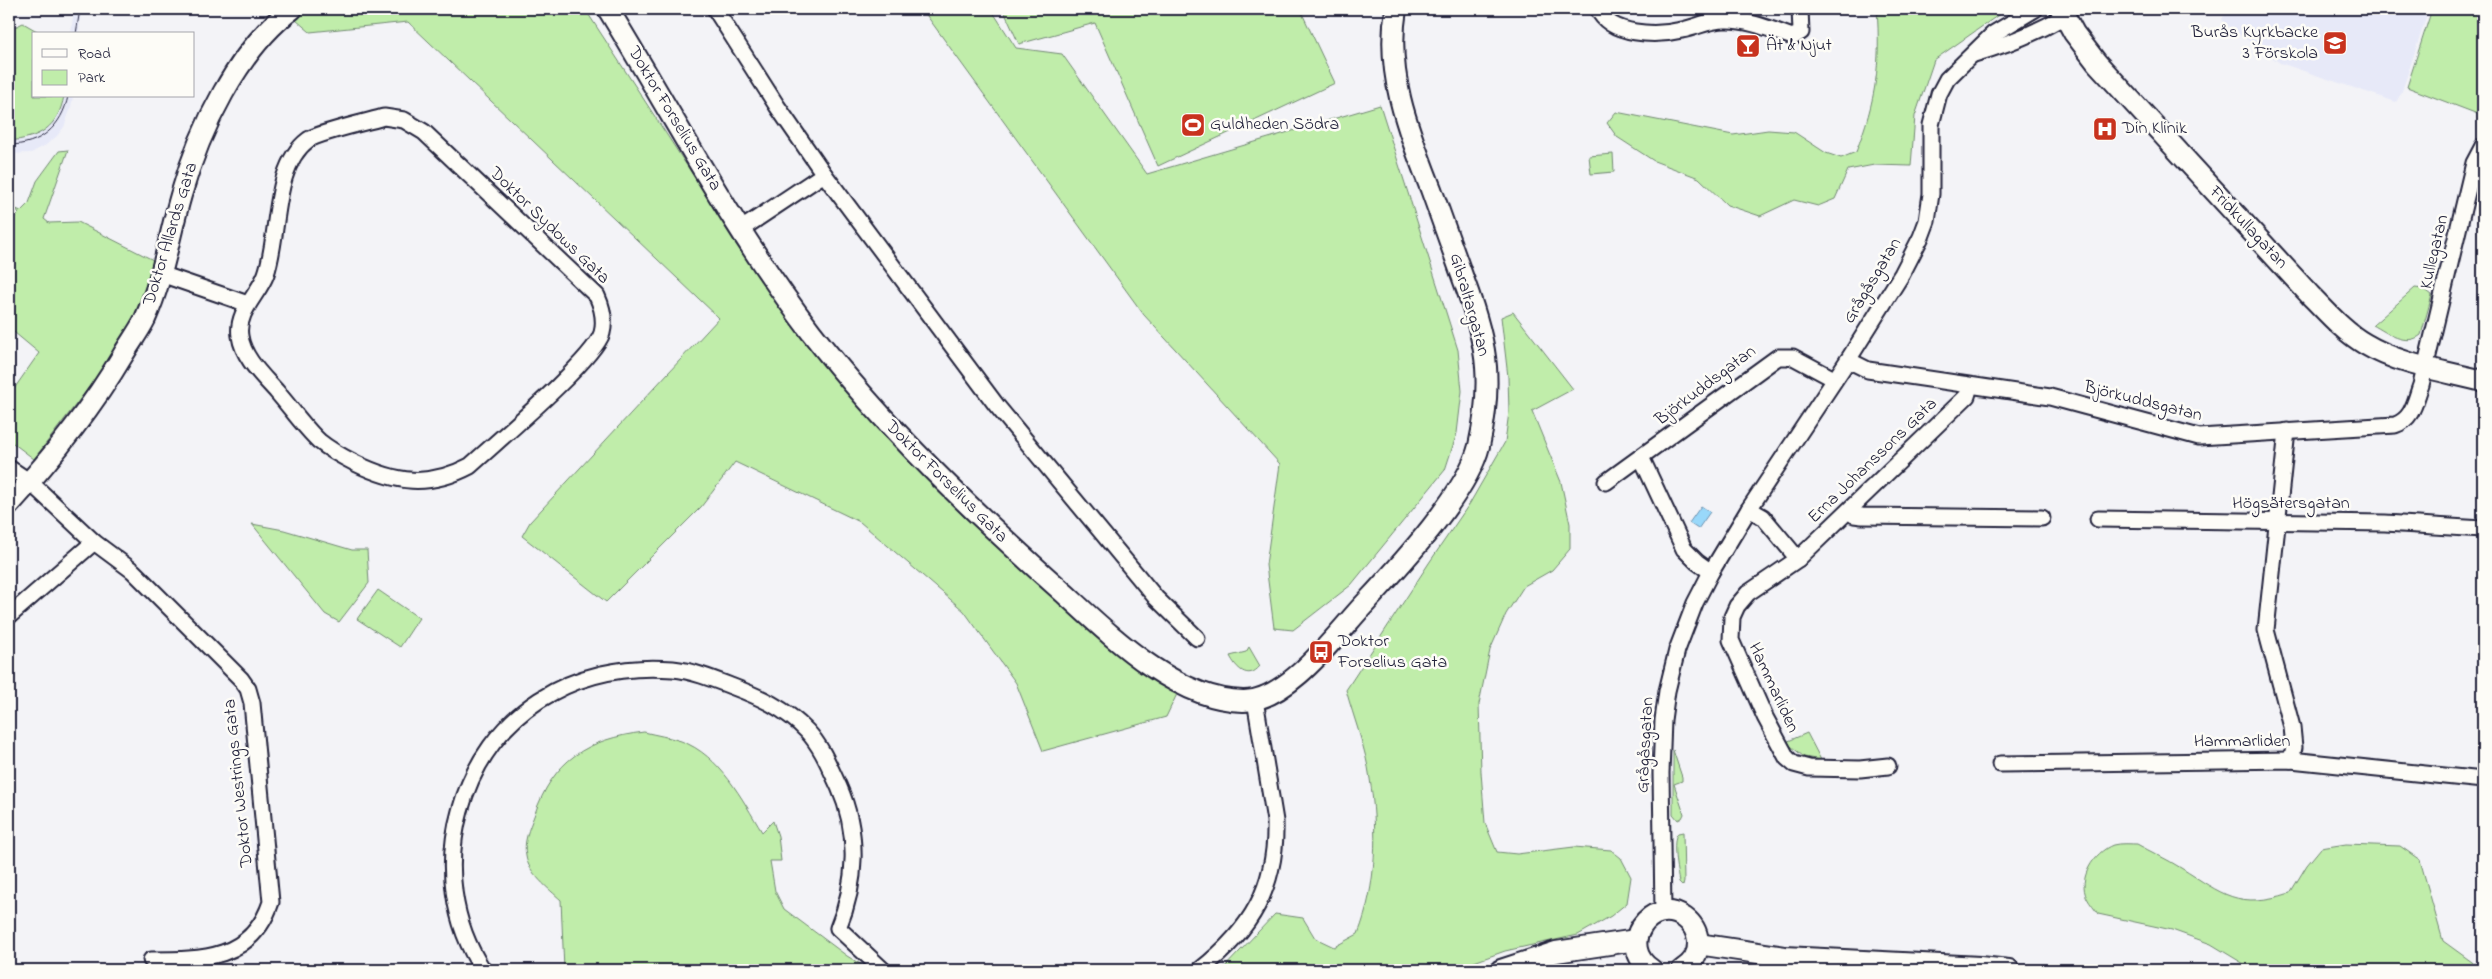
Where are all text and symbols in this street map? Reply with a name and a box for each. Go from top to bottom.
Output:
place label: Burås Kyrkbacke 3 Förskola [2190,20,2319,67]
school or university icon: Burås Kyrkbacke 3 Förskola [2322,30,2348,56]
legend [32,32,195,98]
bar icon: Ät & Njut [1735,33,1761,59]
place label: Ät & Njut [1766,33,1832,59]
street label: Doktor Forselius Gata [620,41,728,196]
text: Road [78,43,111,65]
text: Park [78,67,106,89]
sports icon: Guldheden Södra [1180,112,1206,138]
place label: Guldheden Södra [1210,112,1339,138]
hospital icon: Din Klinik [2092,116,2118,142]
place label: Din Klinik [2121,116,2187,142]
street label: Doktor Allards Gata [137,159,205,310]
street label: Doktor Sydows Gata [482,161,615,291]
street label: Fridkullagatan [2201,180,2294,276]
street label: Kullegatan [2414,212,2457,292]
street label: Grågåsgatan [1837,233,1910,329]
street label: Gibraltargatan [1441,250,1496,360]
street label: Björkuddsgatan [1649,339,1763,434]
street label: Björkuddsgatan [2080,375,2205,430]
street label: Erna Johanssons Gata [1802,392,1944,530]
street label: Doktor Forselius Gata [878,414,1013,549]
street label: Högsätersgatan [2232,491,2350,518]
place label: Doktor Forselius Gata [1337,629,1447,676]
bus stop icon: Doktor Forselius Gata [1308,639,1334,665]
street label: Hammarliden [1741,639,1805,737]
street label: Grågåsgatan [1631,696,1663,794]
street label: Doktor Westrings Gata [217,698,262,869]
street label: Hammarliden [2194,729,2290,755]

